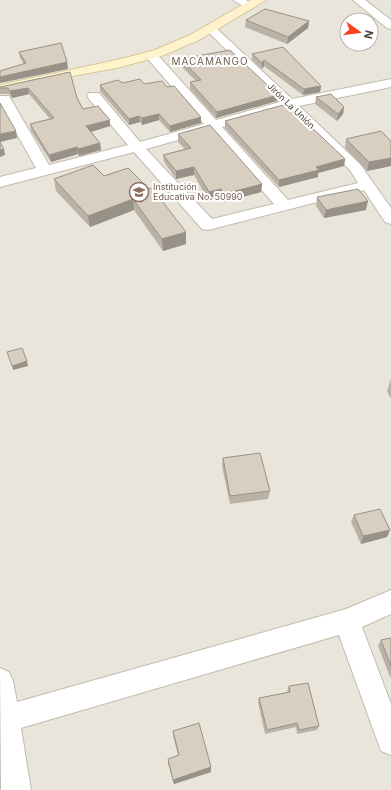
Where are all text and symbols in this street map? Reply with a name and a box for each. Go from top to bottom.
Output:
north arrow [339,12,379,52]
text: N [361,29,377,40]
district label: MACAMANGO [171,55,249,67]
street label: Jirón La Unión [265,80,317,131]
school or university icon: Institución Educativa No. 50990 [128,181,150,203]
place label: Institución Educativa No. 50990 [153,181,243,202]

